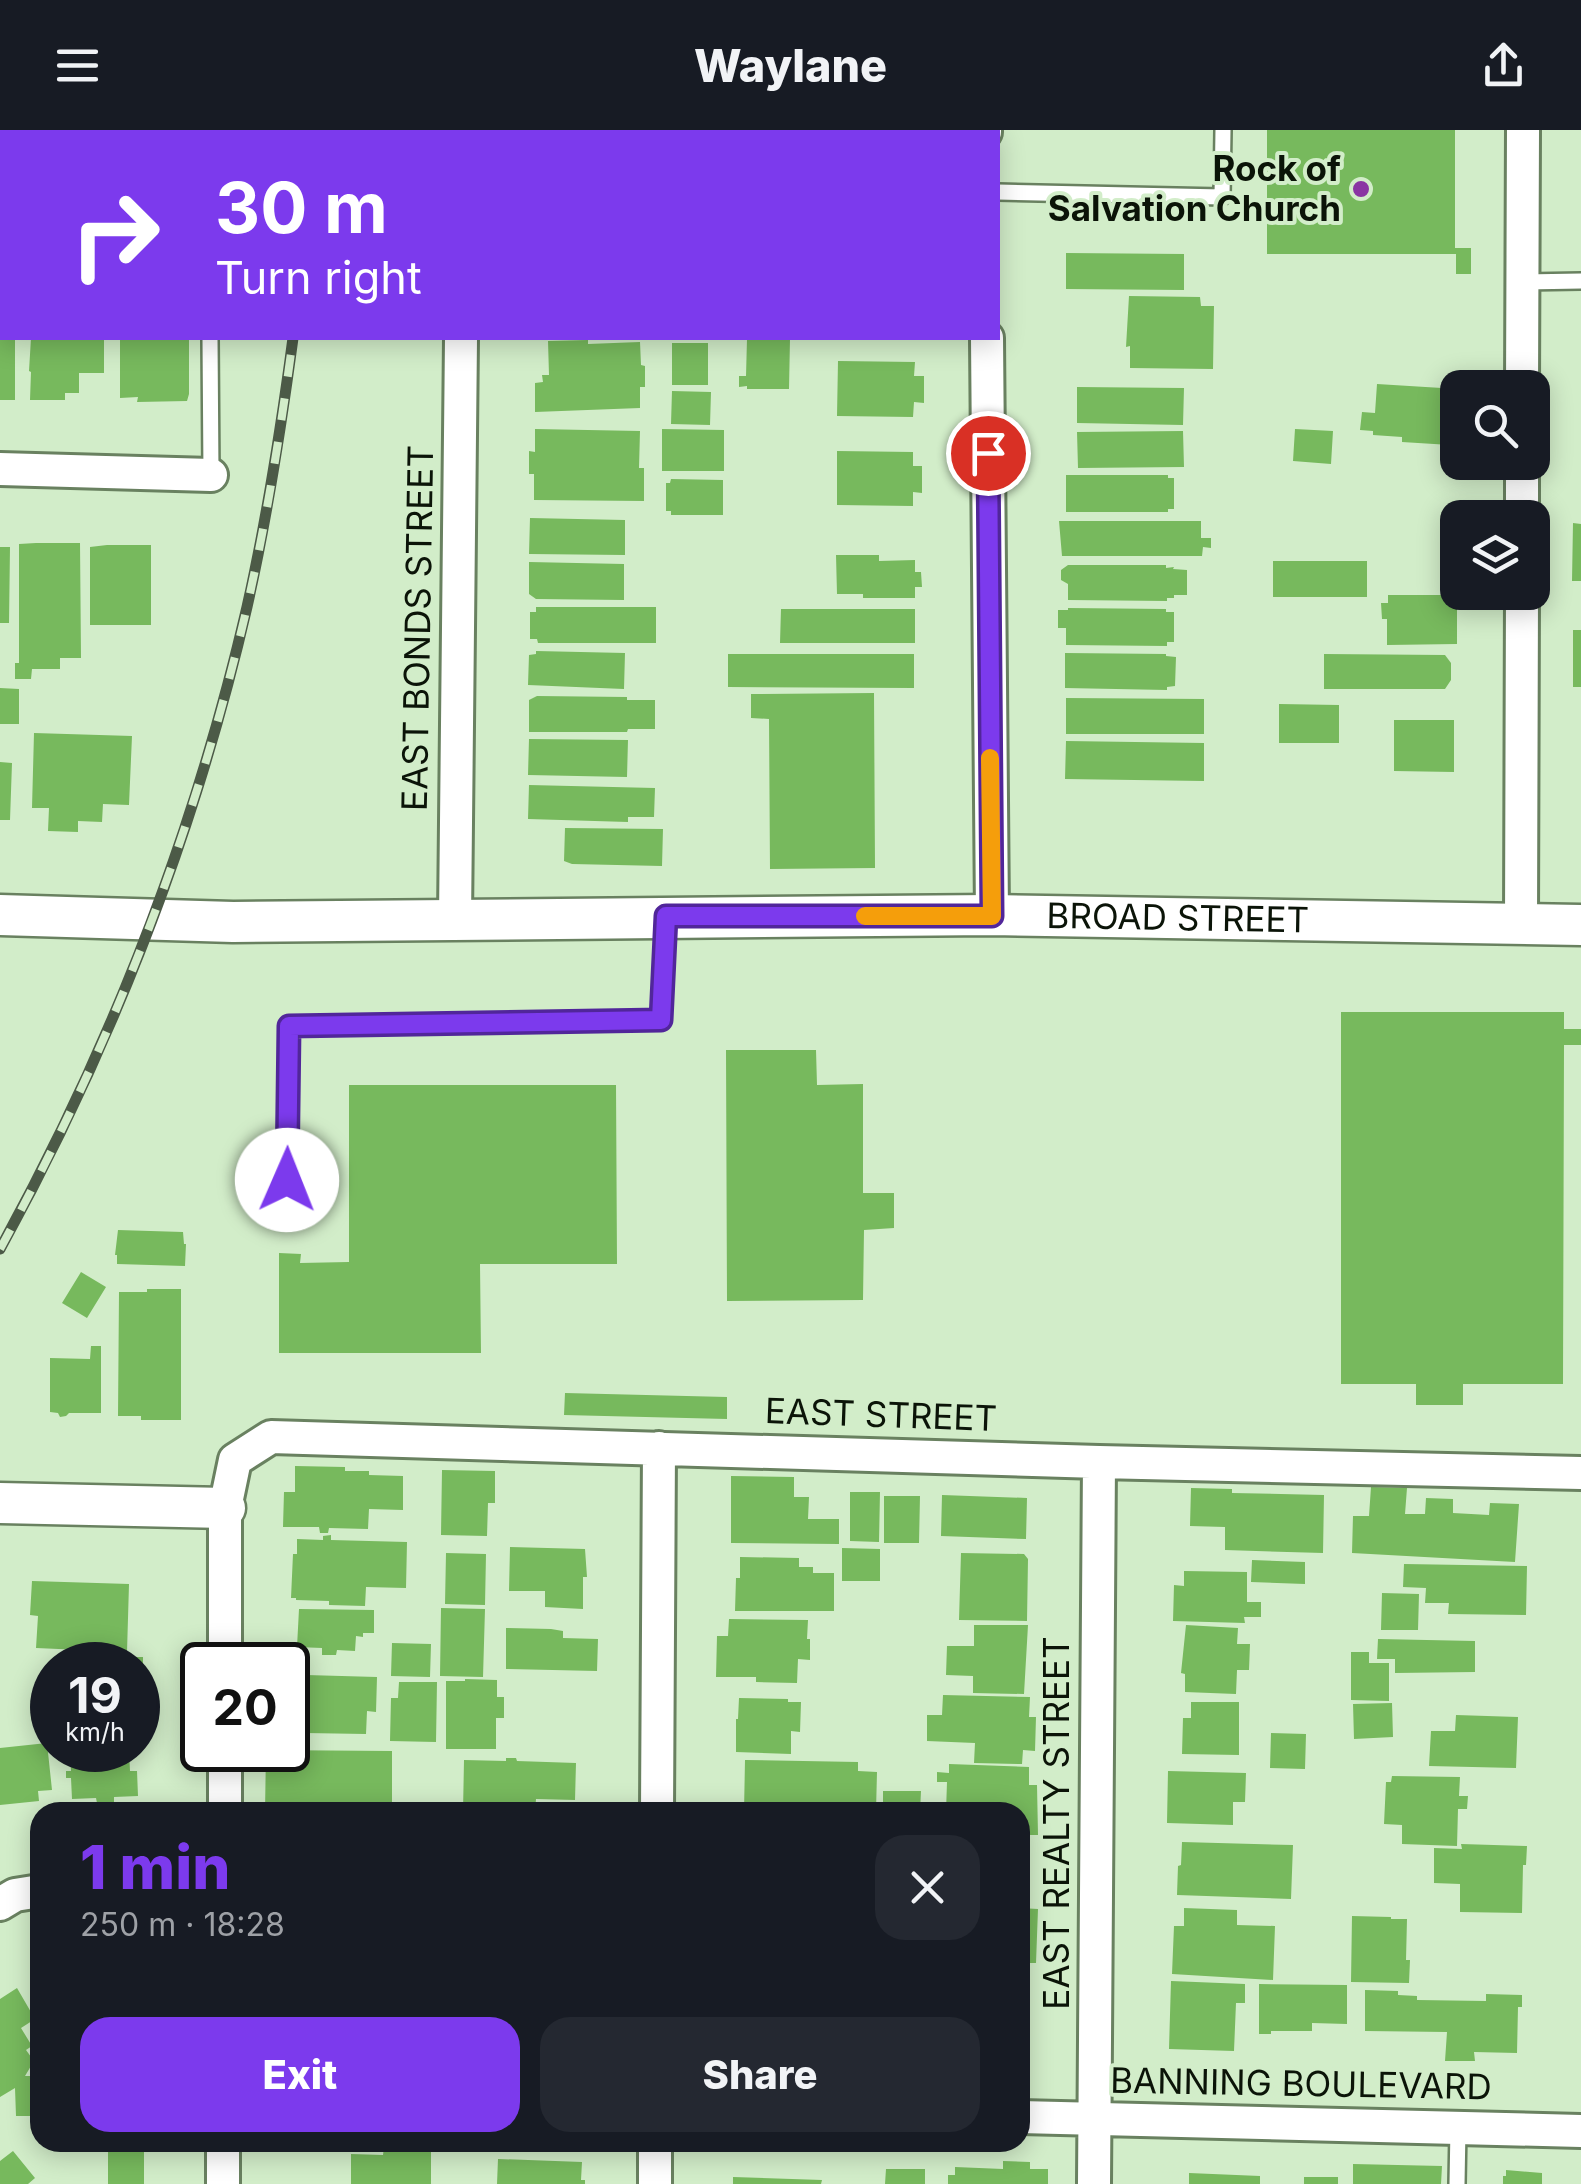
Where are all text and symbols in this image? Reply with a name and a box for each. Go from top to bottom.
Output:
icon: menu [50,38,105,93]
text: Waylane [694,38,887,93]
icon: share [1476,38,1531,93]
place label: Rock of Salvation Church [1048,147,1341,229]
text: 30 m [215,165,388,250]
icon: right [50,170,180,300]
marker: Rock of Salvation Church [1350,178,1372,200]
text: Turn right [215,250,422,305]
map controls [1440,370,1550,610]
button: search [1440,370,1550,480]
pin [946,411,1031,496]
icon: arrive [961,426,1016,481]
street label: EAST BONDS STREET [393,445,441,811]
button: layers [1440,500,1550,610]
street label: BROAD STREET [1046,894,1309,940]
position arrow [235,1128,339,1232]
street label: EAST STREET [764,1389,998,1439]
street label: EAST REALTY STREET [1035,1636,1077,2010]
speed limit sign: 20 [180,1642,310,1772]
text: 19 [68,1665,122,1725]
text: km/h [65,1717,125,1747]
text: 1 min [80,1831,230,1903]
button: close [875,1835,980,1940]
text: 250 m · 18:28 [80,1905,285,1944]
button: Exit [80,2017,520,2132]
button: Share [540,2017,980,2132]
street label: BANNING BOULEVARD [1110,2059,1492,2107]

